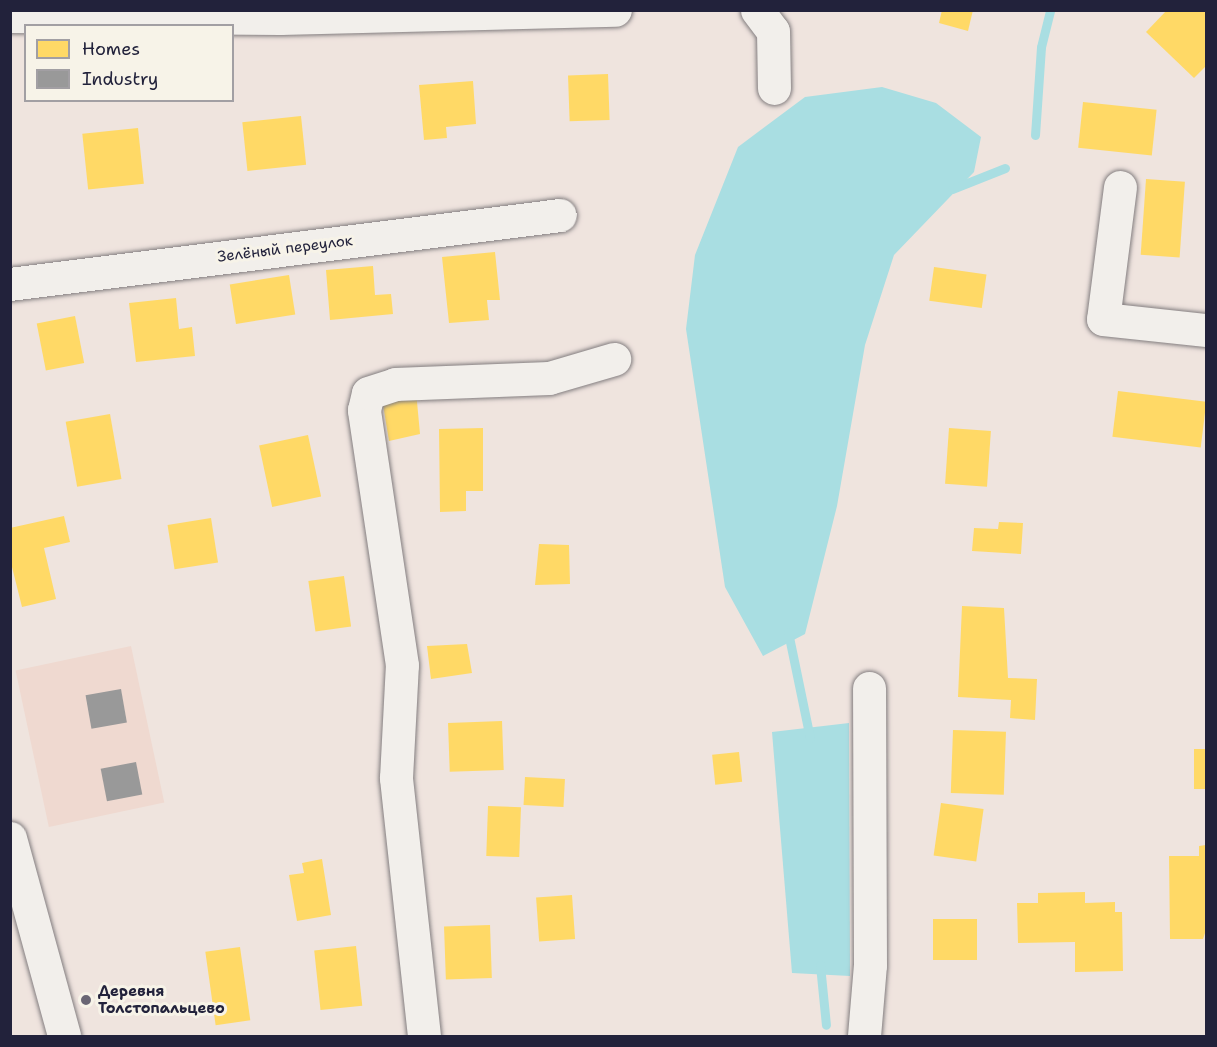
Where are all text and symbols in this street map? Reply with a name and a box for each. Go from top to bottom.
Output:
legend [24,24,234,102]
text: Homes [82,37,140,61]
text: Industry [82,67,158,91]
street label: Зелёный переулок [216,232,354,266]
place label: Деревня Толстопальцево [98,982,225,1017]
marker: Деревня Толстопальцево [79,993,93,1007]

